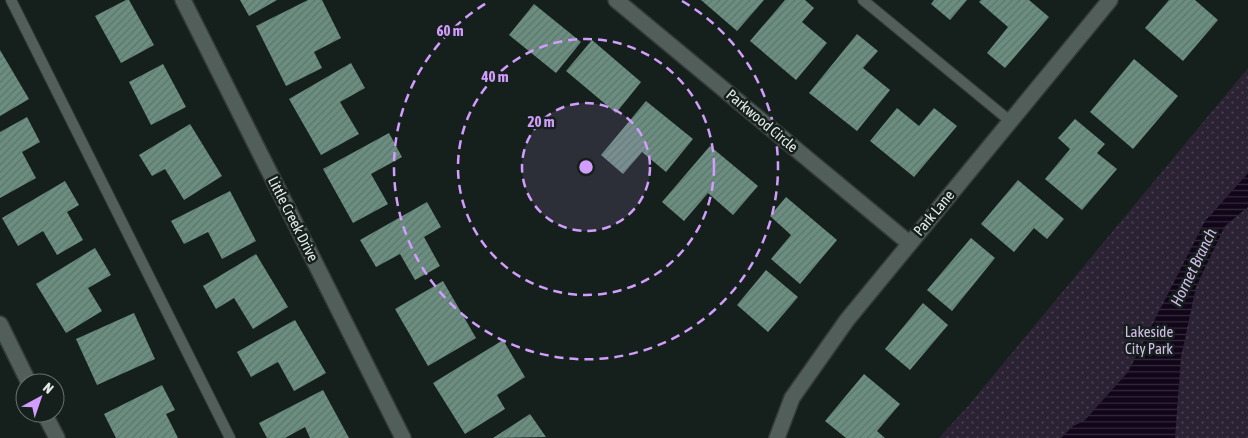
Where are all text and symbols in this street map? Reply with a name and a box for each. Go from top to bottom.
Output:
text: 60 m [437,22,464,39]
text: 40 m [481,68,509,85]
street label: Parkwood Circle [723,86,802,156]
text: 20 m [528,113,555,130]
centre of rings [577,158,595,176]
street label: Little Creek Drive [265,173,322,264]
street label: Park Lane [910,186,958,239]
water label: Hornet Branch [1166,225,1220,309]
park label: Lakeside City Park [1125,323,1173,357]
north arrow [15,373,65,423]
text: N [40,379,57,397]

